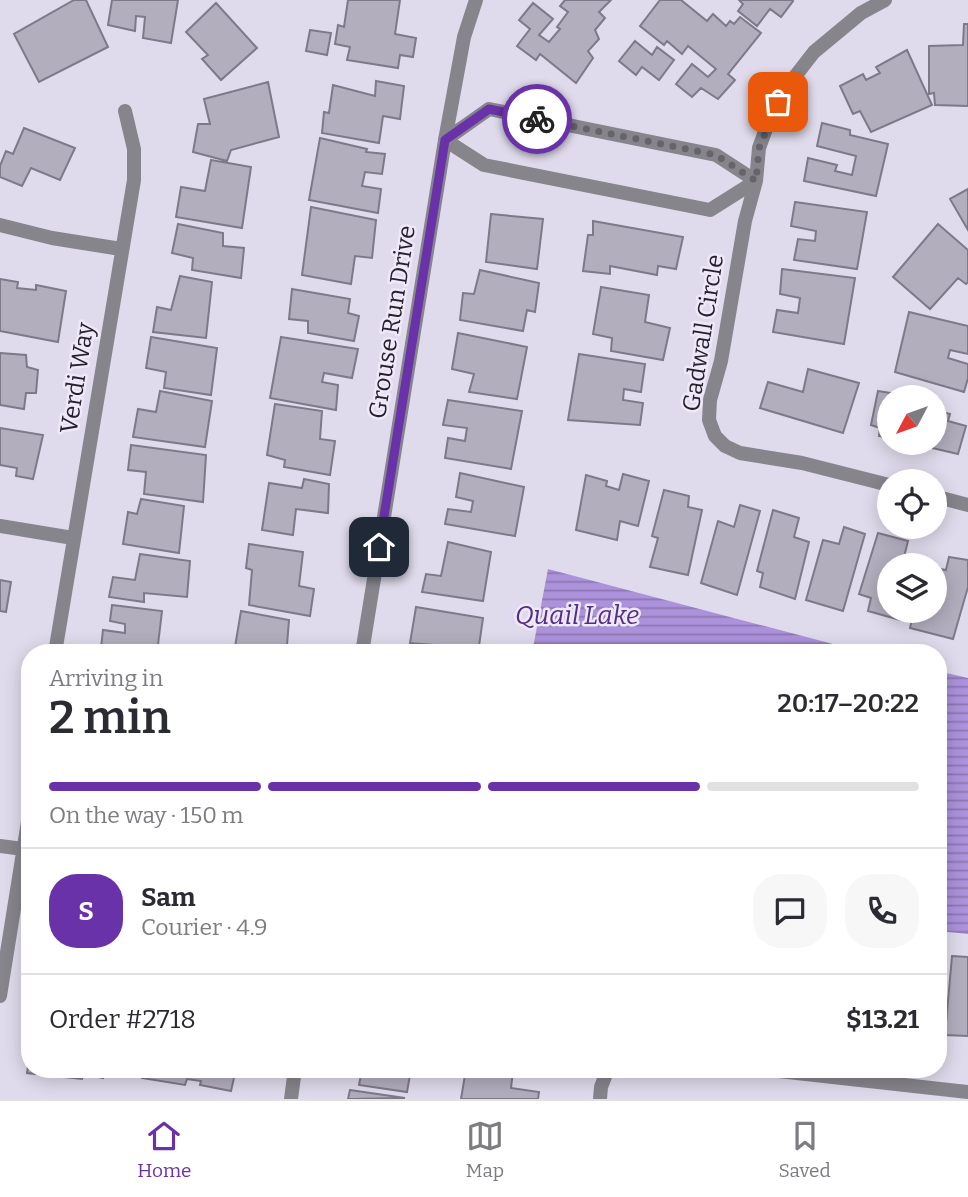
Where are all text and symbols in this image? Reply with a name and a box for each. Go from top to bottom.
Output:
pin [748,72,808,132]
icon: bag [759,83,797,121]
courier [502,84,572,154]
icon: bike [518,100,556,138]
street label: Grouse Run Drive [363,223,421,421]
street label: Gadwall Circle [677,252,729,414]
street label: Verdi Way [54,320,100,435]
north arrow [877,385,947,455]
map controls [877,385,947,623]
button: locate [877,469,947,539]
pin [349,517,409,577]
icon: home [360,528,398,566]
button: layers [877,553,947,623]
water label: Quail Lake [515,600,639,631]
text: Arriving in [49,664,163,692]
text: 20:17–20:22 [777,688,919,719]
text: 2 min [49,690,171,745]
text: On the way · 150 m [49,801,243,829]
button: chat [753,874,827,948]
button: phone [845,874,919,948]
text: Sam [141,882,196,913]
text: S [78,896,94,927]
text: Courier · 4.9 [141,913,268,941]
text: Order #2718 [49,1004,196,1035]
text: $13.21 [846,1004,919,1035]
tab: Home [137,1117,191,1182]
tab: Map [466,1117,504,1182]
tab: Saved [779,1117,831,1182]

